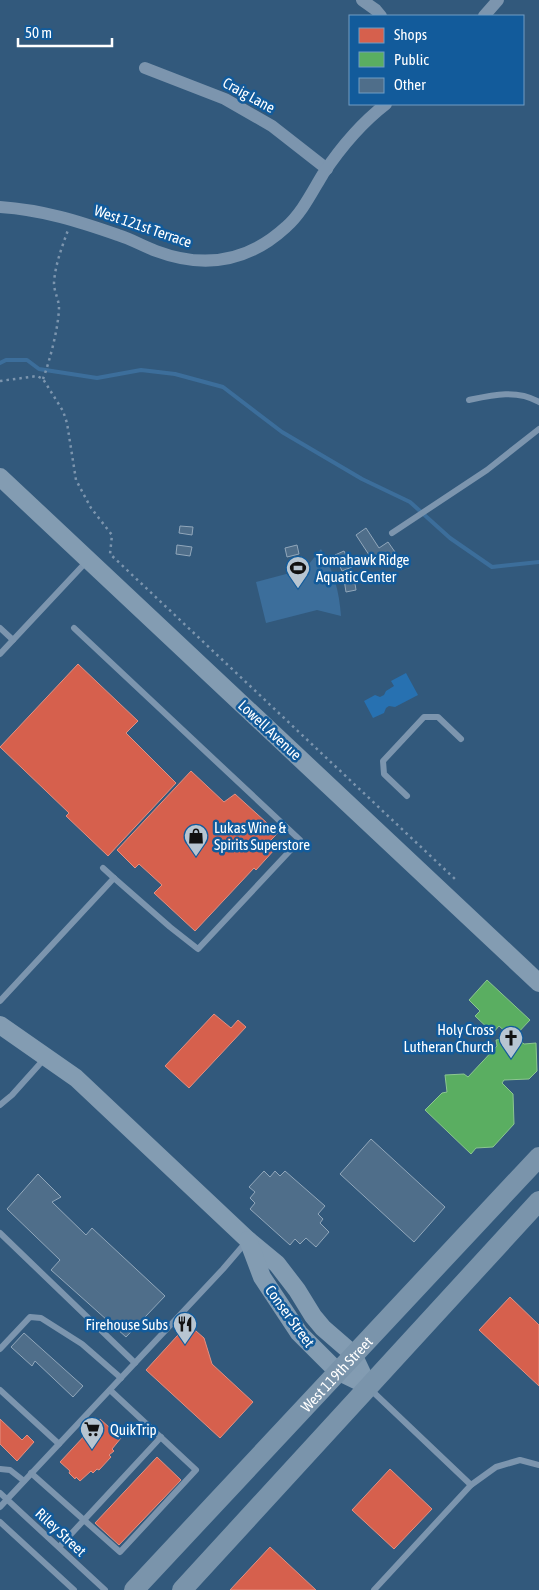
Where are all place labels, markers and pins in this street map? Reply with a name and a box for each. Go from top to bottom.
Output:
place label: Tomahawk Ridge Aquatic Center [316,551,410,585]
sports icon: Tomahawk Ridge Aquatic Center [285,555,311,589]
place label: Lukas Wine & Spirits Superstore [214,819,310,853]
shop icon: Lukas Wine & Spirits Superstore [183,823,209,857]
place label: Holy Cross Lutheran Church [404,1021,494,1055]
church icon: Holy Cross Lutheran Church [498,1025,524,1059]
restaurant icon: Firehouse Subs [172,1311,198,1345]
place label: Firehouse Subs [86,1316,168,1333]
supermarket icon: QuikTrip [79,1416,105,1450]
place label: QuikTrip [110,1421,157,1438]

